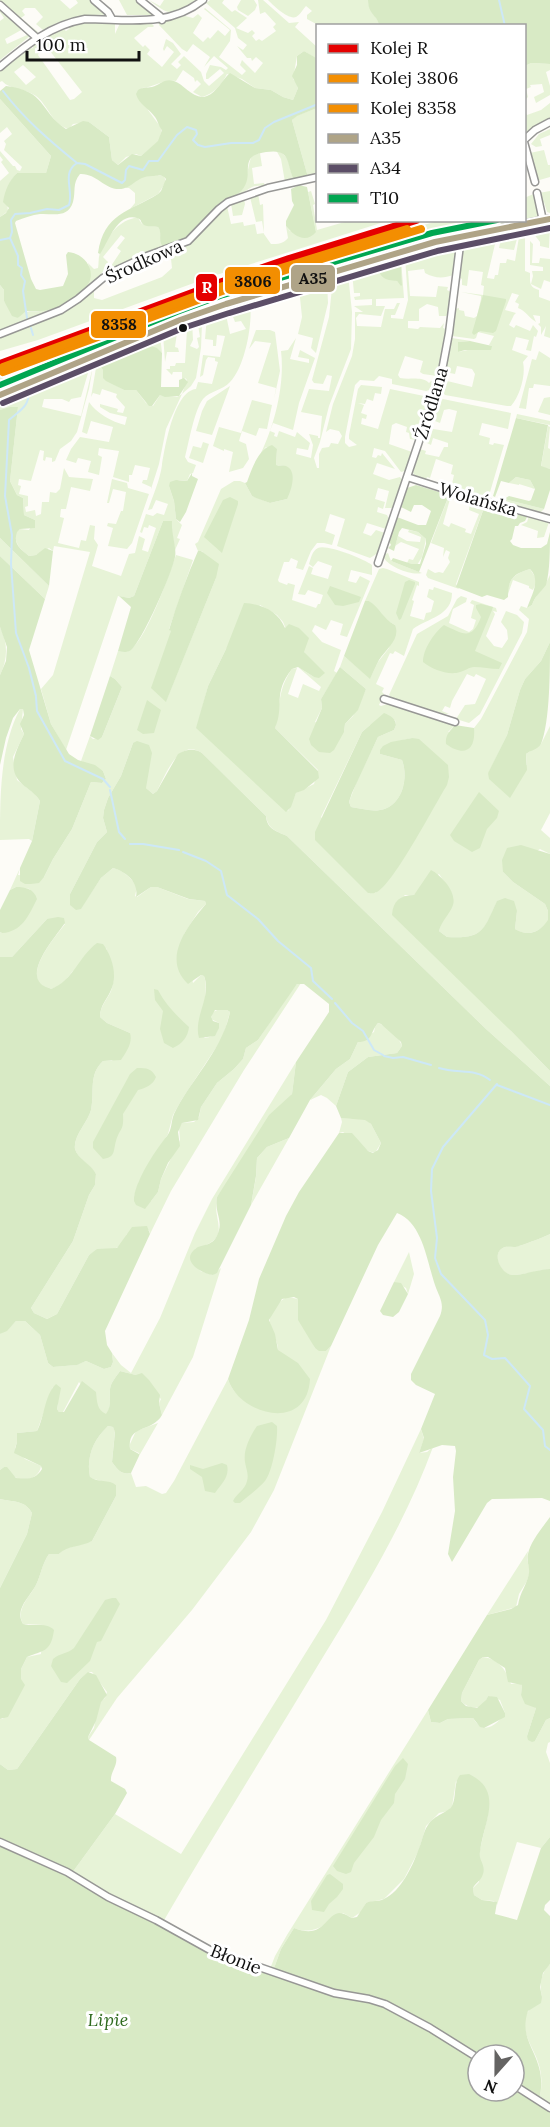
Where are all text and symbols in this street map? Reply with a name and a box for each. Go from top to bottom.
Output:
scale bar [27,24,140,62]
legend [316,24,526,222]
text: 100 m [36,33,86,56]
text: Kolej R [370,36,429,59]
text: Kolej 3806 [370,66,458,89]
text: Kolej 8358 [370,96,457,119]
text: A35 [369,126,401,149]
text: A34 [369,156,401,179]
text: T10 [370,186,399,209]
street label: Środkowa [102,234,186,288]
line badge: A35 [290,264,336,293]
line badge: 3806 [224,266,281,295]
text: A35 [299,268,327,288]
text: 3806 [234,271,272,291]
line badge: R [195,273,218,302]
text: R [202,277,213,297]
line badge: 8358 [90,310,147,339]
text: 8358 [101,314,137,334]
unlabelled marker [177,322,189,334]
street label: Źródlana [409,364,453,442]
street label: Wolańska [436,477,520,521]
street label: Błonie [207,1939,265,1979]
park label: Lipie [88,2008,128,2031]
north arrow [466,2043,526,2103]
text: N [481,2075,500,2099]

